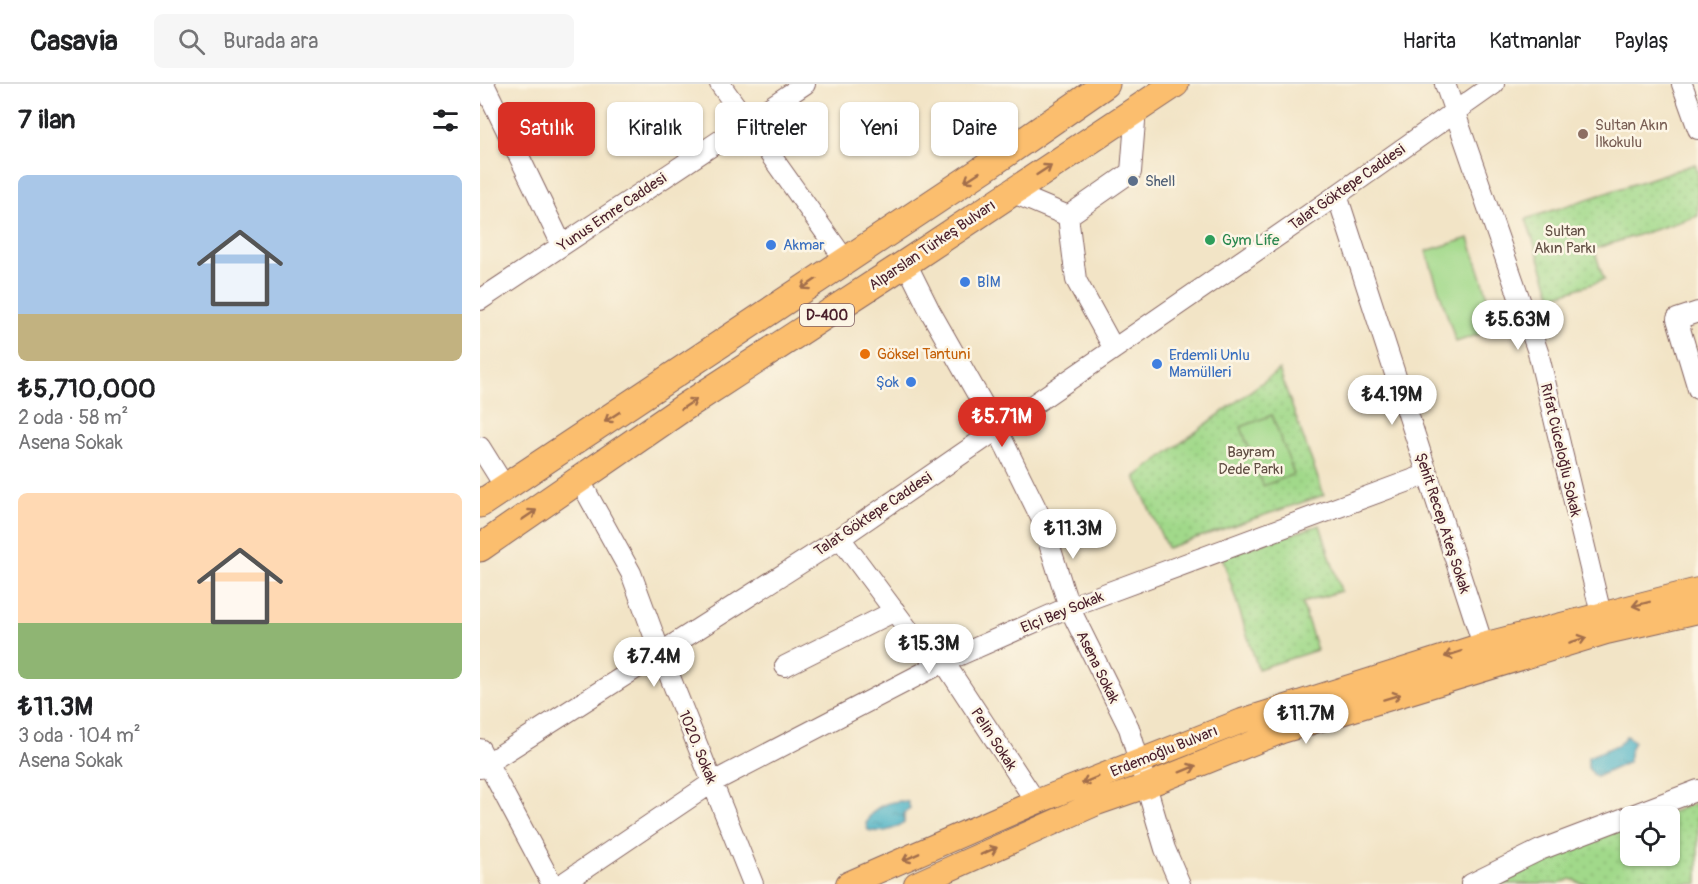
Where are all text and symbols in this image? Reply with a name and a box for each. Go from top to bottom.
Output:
search box [154,14,574,68]
text: Casavia [30,24,118,59]
icon: search [175,25,208,58]
text: Burada ara [223,27,319,55]
text: Harita [1403,28,1456,55]
text: Katmanlar [1489,28,1581,55]
text: Paylaş [1614,28,1668,55]
chip: Satılık [498,102,595,156]
chip: Kiralık [607,102,703,156]
chip: Filtreler [715,102,828,156]
chip: Yeni [840,102,919,156]
chip: Daire [931,102,1018,156]
text: 7 ilan [18,104,76,136]
icon: filters [429,104,462,137]
place label: Sultan Akın İlkokulu [1595,116,1668,152]
marker: Sultan Akın İlkokulu [1576,127,1590,141]
street label: Talat Göktepe Caddesi [1285,140,1409,235]
one-way arrow [1036,163,1053,176]
street label: Yunus Emre Caddesi [553,169,670,256]
one-way arrow [964,171,981,183]
place label: Shell [1145,172,1175,191]
marker: Shell [1126,174,1140,188]
street label: Alparslan Türkeş Bulvarı [865,196,999,295]
icon: home [186,214,294,322]
park label: Sultan Akın Parkı [1534,222,1596,258]
place label: Gym Life [1222,231,1280,250]
marker: Gym Life [1203,233,1217,247]
place label: Akmar [783,236,825,255]
marker: Akmar [764,238,778,252]
place label: BİM [977,273,1001,292]
marker: BİM [958,275,972,289]
one-way arrow [801,278,818,290]
pin: ₺5.63M [1469,300,1567,351]
road number: D-400 [800,304,854,326]
text: ₺5.63M [1486,307,1550,332]
place label: Göksel Tantuni [877,345,970,364]
place label: Erdemli Unlu Mamülleri [1169,346,1250,382]
marker: Göksel Tantuni [858,347,872,361]
marker: Erdemli Unlu Mamülleri [1150,357,1164,371]
text: ₺5,710,000 [18,373,156,405]
place label: Şok [876,373,900,392]
marker: Şok [904,375,918,389]
pin: ₺4.19M [1343,375,1441,426]
text: ₺4.19M [1362,382,1422,407]
street label: Rıfat Cüceloğlu Sokak [1536,382,1585,519]
pin: ₺5.71M [953,397,1051,448]
one-way arrow [680,398,697,410]
text: ₺5.71M [972,404,1032,429]
text: 2 oda · 58 m² [18,405,128,430]
one-way arrow [604,410,621,423]
text: Asena Sokak [18,430,123,455]
park label: Bayram Dede Parkı [1218,443,1284,479]
street label: Şehit Recep Ateş Sokak [1411,450,1474,597]
street label: Talat Göktepe Caddesi [811,468,936,561]
one-way arrow [520,509,536,521]
pin: ₺11.3M [1024,509,1122,560]
text: ₺11.3M [1044,516,1102,541]
icon: home [186,532,294,640]
street label: Elçi Bey Sokak [1018,587,1107,638]
one-way arrow [1632,599,1651,610]
pin: ₺15.3M [880,624,978,675]
street label: Asena Sokak [1072,628,1124,707]
text: ₺15.3M [899,631,959,656]
one-way arrow [1568,634,1587,645]
pin: ₺7.4M [612,637,696,688]
text: ₺7.4M [628,644,680,669]
one-way arrow [1444,649,1463,660]
text: ₺11.3M [18,691,93,723]
one-way arrow [1382,691,1401,702]
pin: ₺11.7M [1257,694,1355,745]
text: ₺11.7M [1278,701,1335,726]
street label: Pelin Sokak [966,704,1021,775]
street label: 1020. Sokak [674,708,721,787]
street label: Erdemoğlu Bulvarı [1108,721,1221,782]
text: 3 oda · 104 m² [18,723,141,748]
text: Asena Sokak [18,748,123,773]
one-way arrow [1179,763,1197,774]
one-way arrow [1082,775,1100,786]
map controls [1620,806,1680,866]
button: locate [1620,806,1680,866]
one-way arrow [980,845,998,856]
one-way arrow [902,852,920,863]

